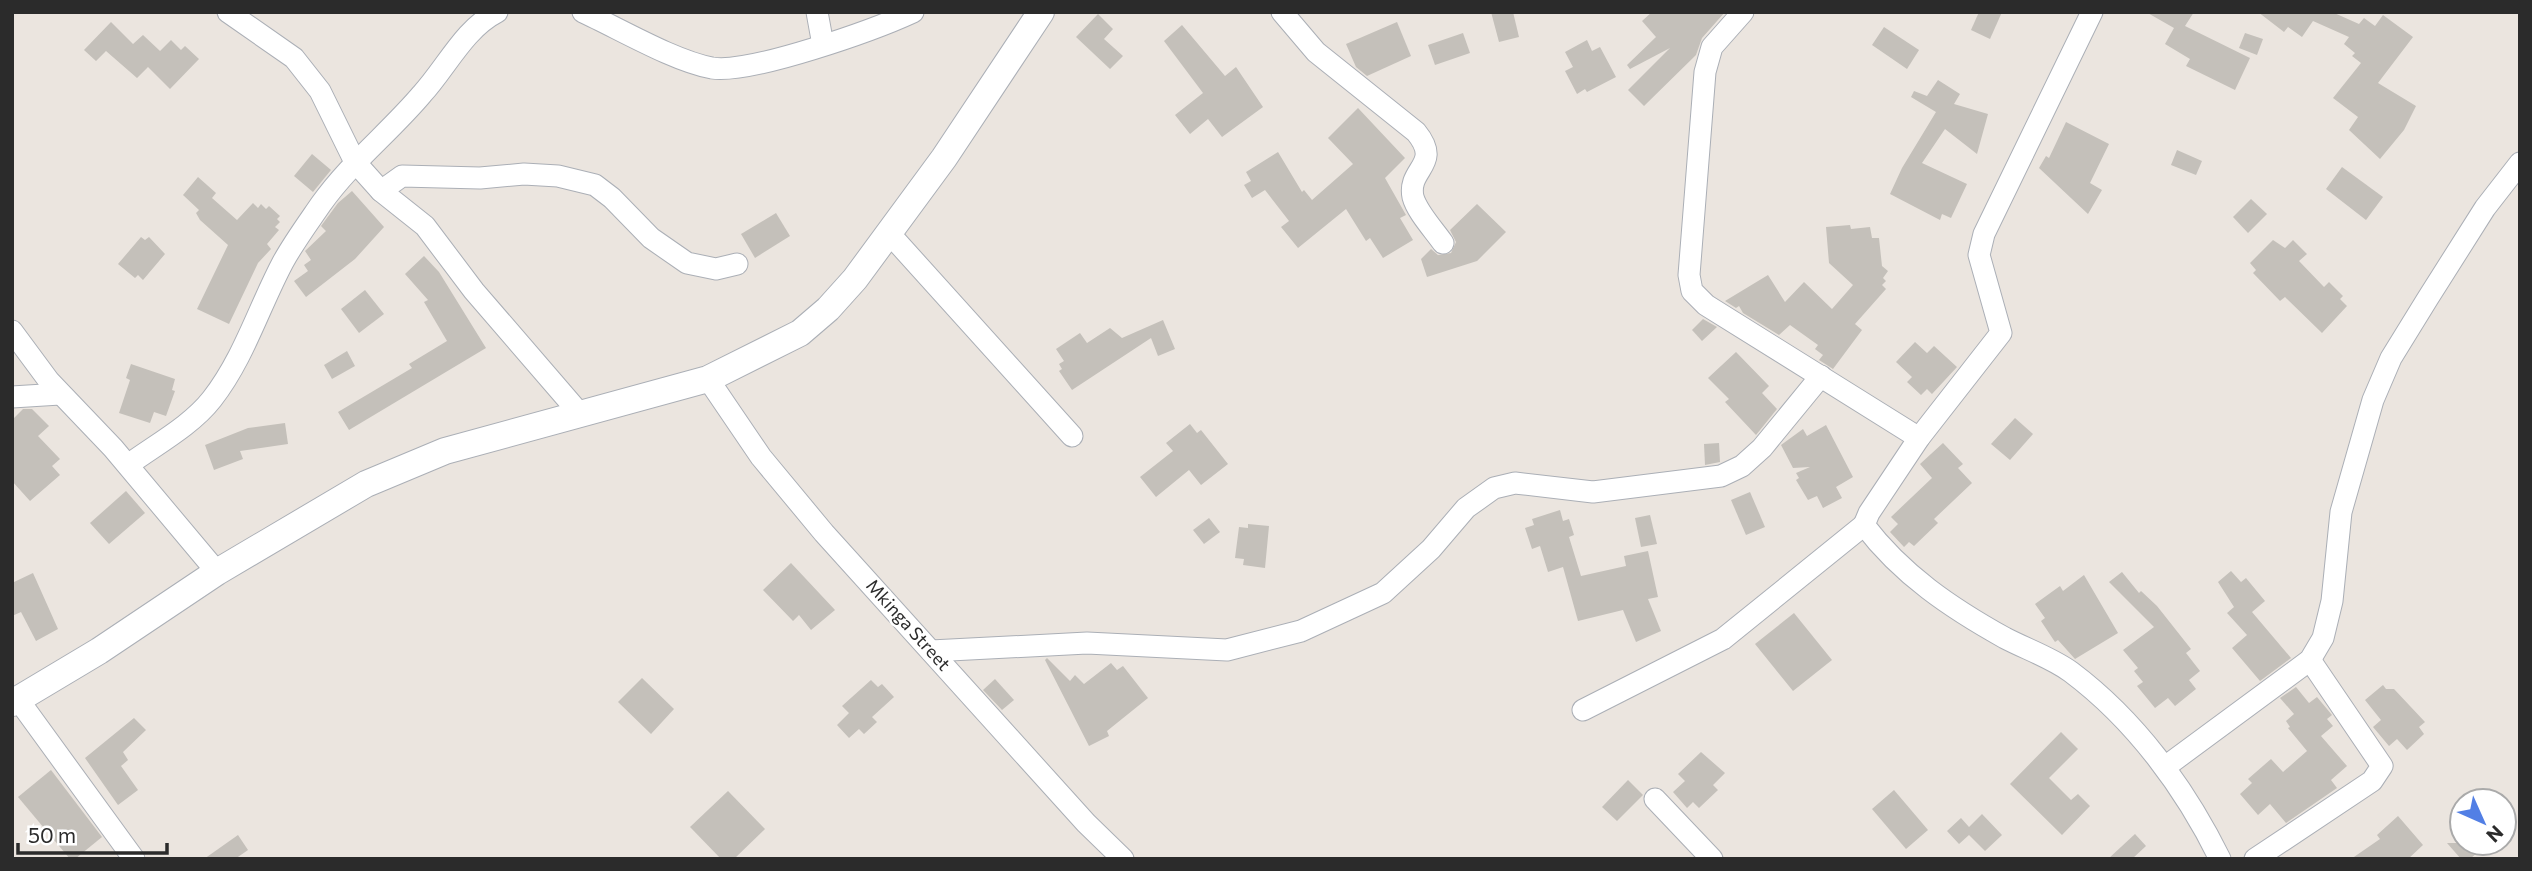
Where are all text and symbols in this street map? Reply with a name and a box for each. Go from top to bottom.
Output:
street label: Mkinga Street [862,574,955,675]
north arrow [2448,787,2518,857]
scale bar [18,812,166,856]
text: N [2482,821,2509,848]
text: 50 m [28,822,76,847]

